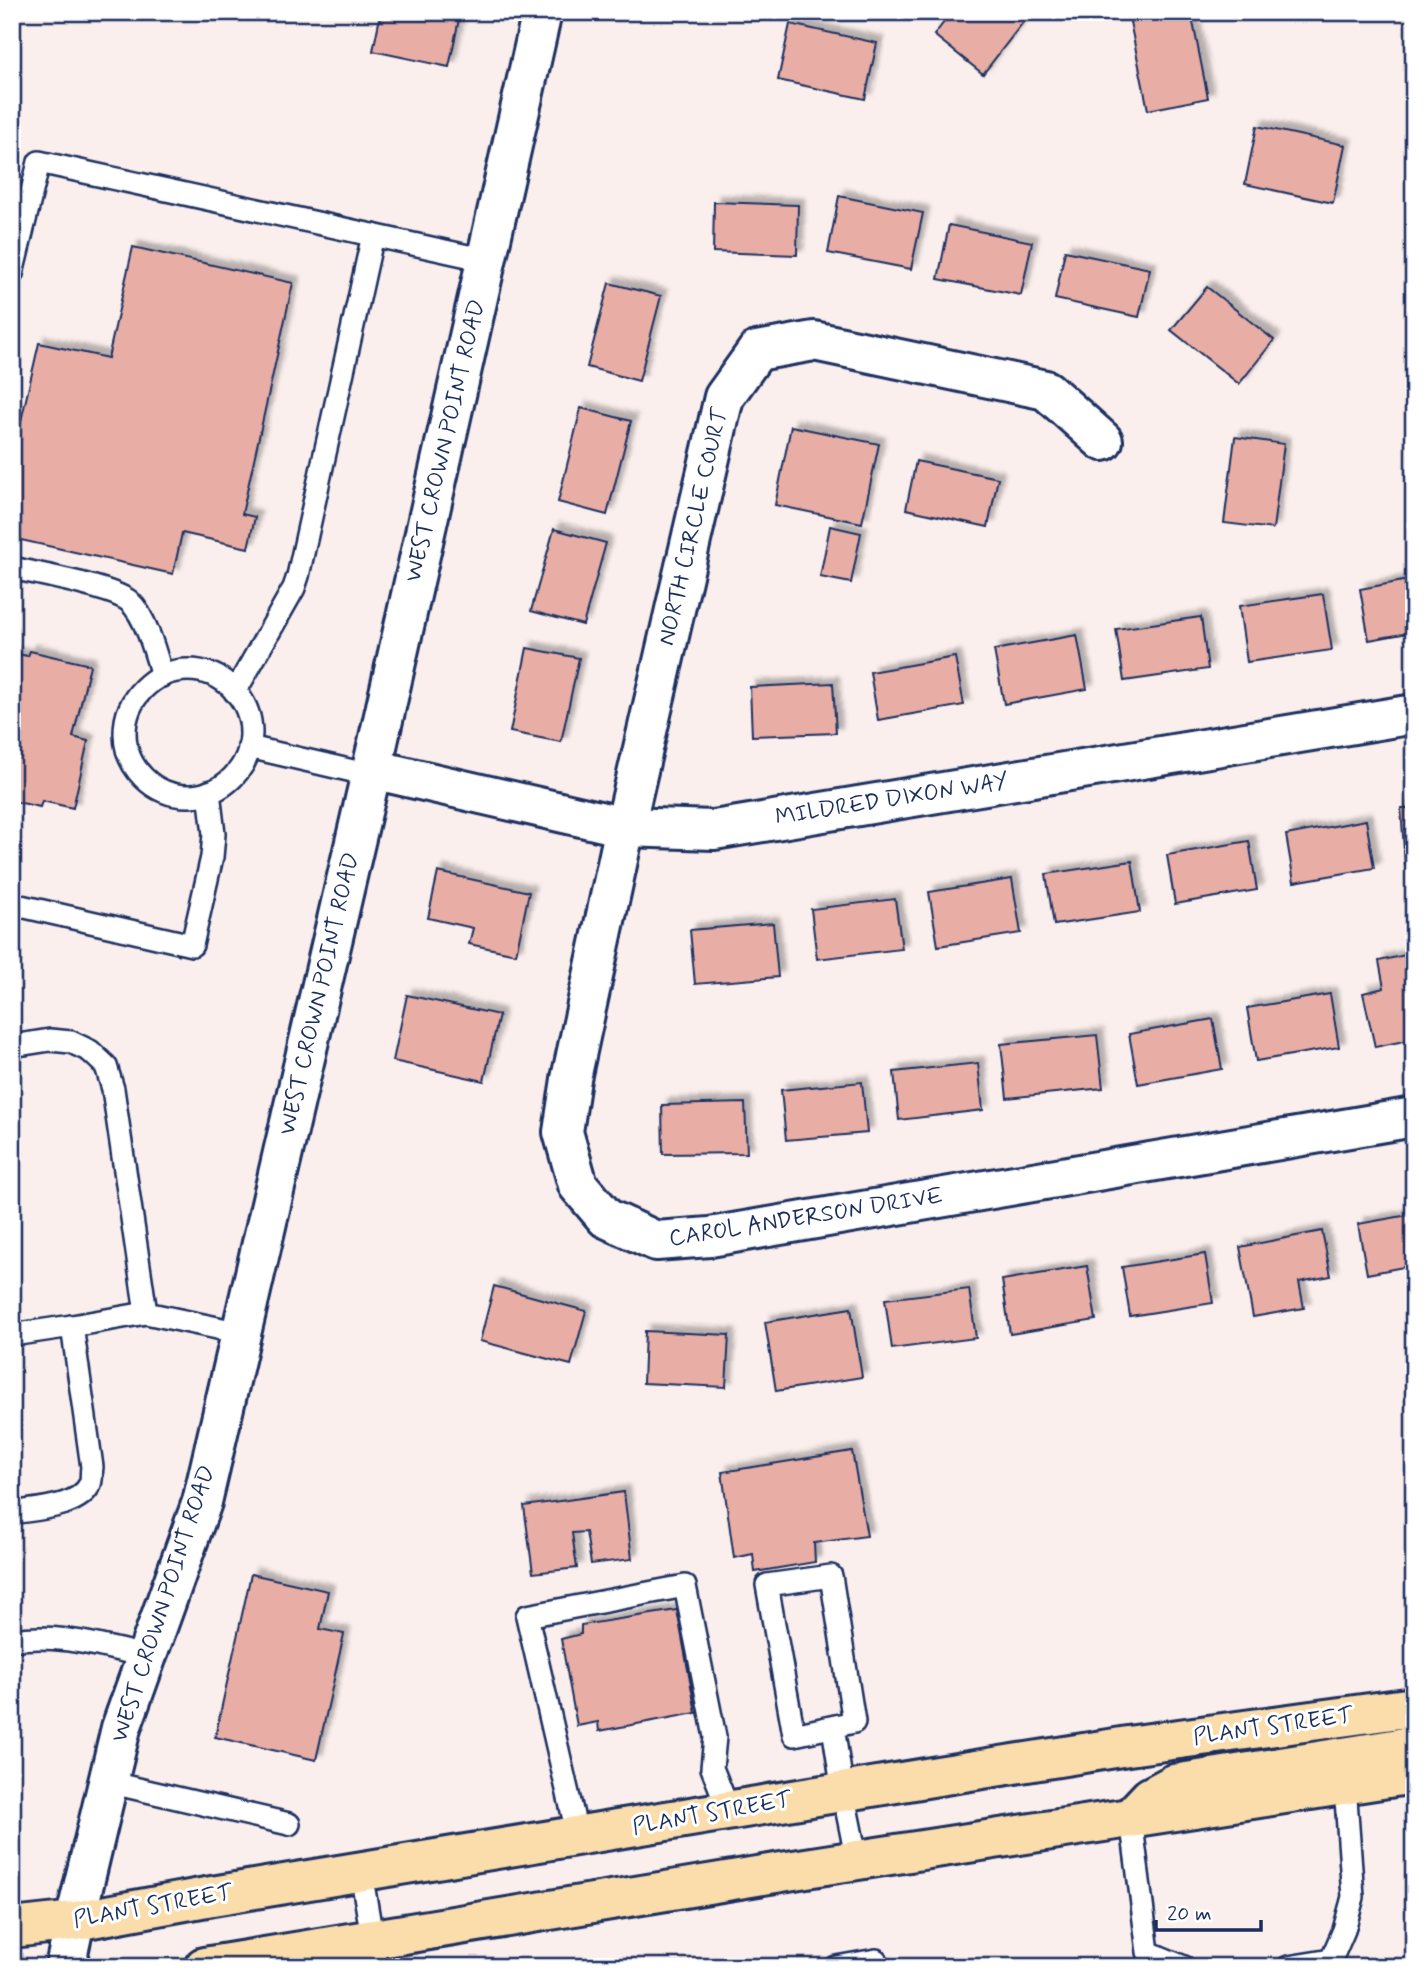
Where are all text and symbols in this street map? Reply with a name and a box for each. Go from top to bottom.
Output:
street label: WEST CROWN POINT ROAD [399,297,493,585]
street label: NORTH CIRCLE COURT [652,404,736,649]
street label: MILDRED DIXON WAY [773,767,1011,833]
street label: WEST CROWN POINT ROAD [273,850,367,1138]
street label: CAROL ANDERSON DRIVE [667,1182,945,1254]
street label: WEST CROWN POINT ROAD [105,1462,223,1746]
street label: PLANT STREET [1191,1701,1356,1753]
street label: PLANT STREET [630,1785,795,1843]
street label: PLANT STREET [71,1878,236,1936]
scale bar [1156,1888,1262,1932]
text: 20 m [1167,1900,1212,1928]

